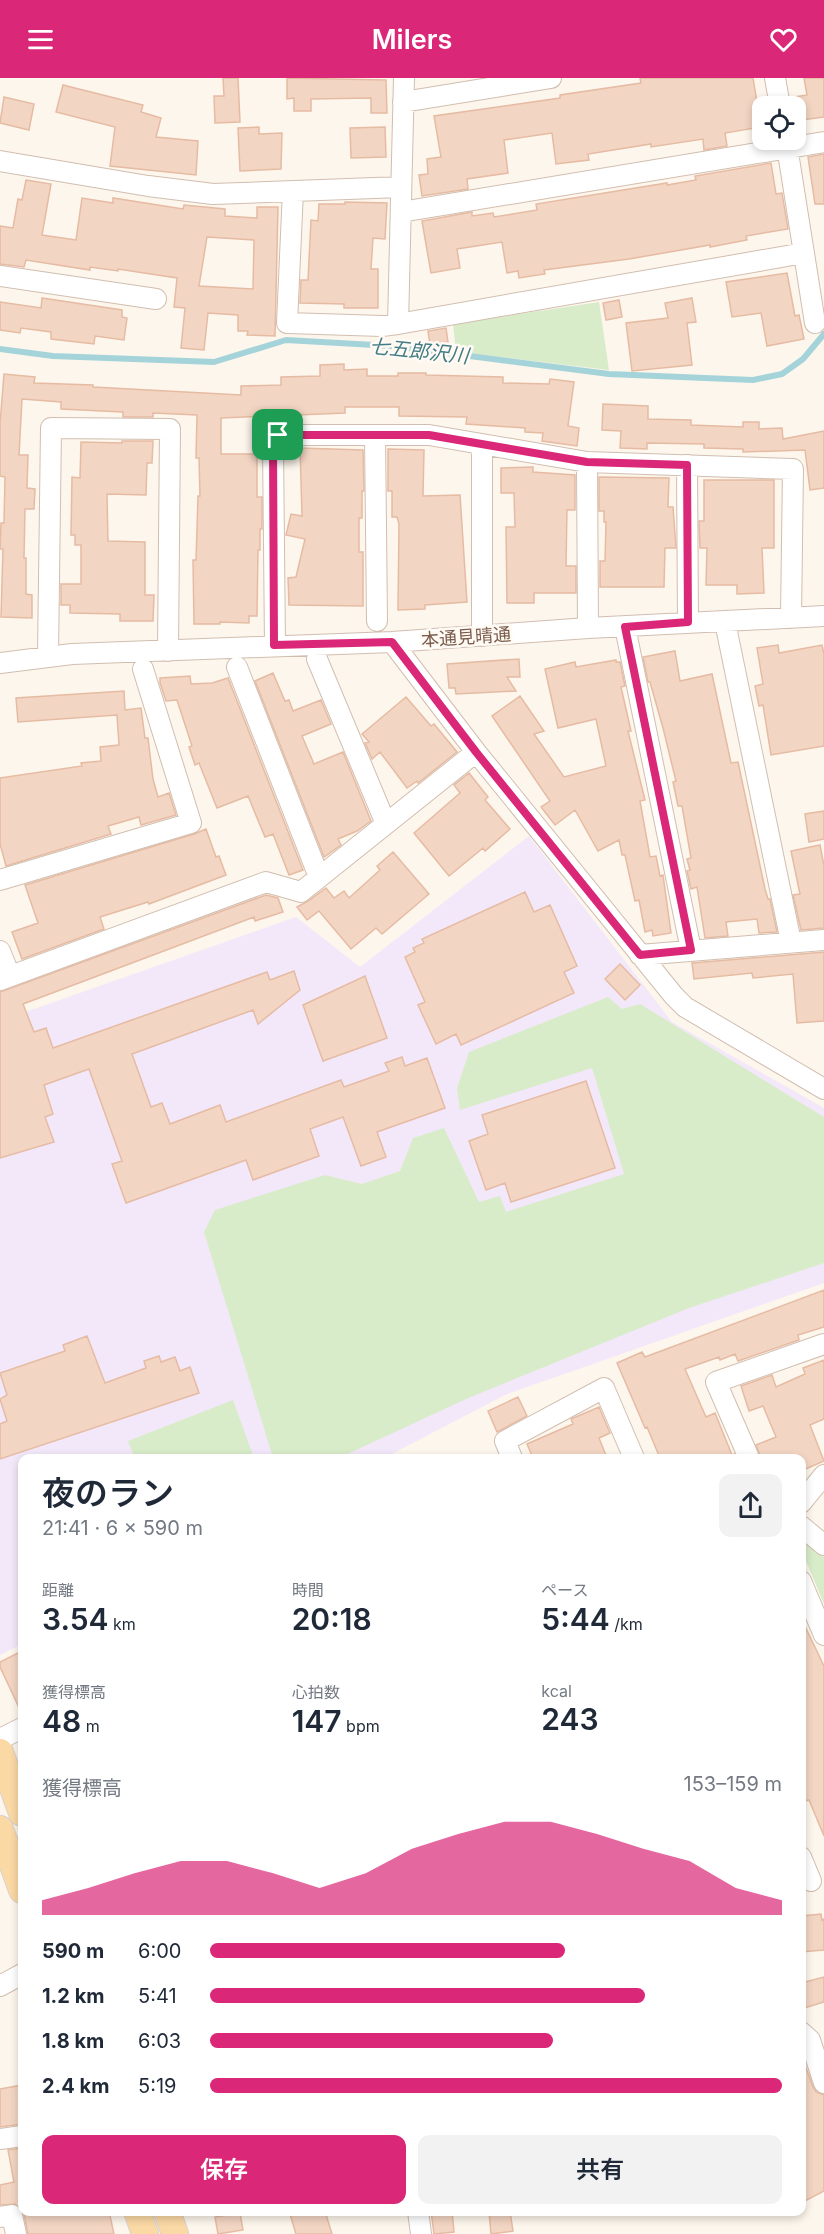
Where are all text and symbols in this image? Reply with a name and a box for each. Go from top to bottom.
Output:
icon: menu [24,23,57,56]
text: Milers [372,23,452,56]
icon: heart [767,23,800,56]
map controls [752,96,806,150]
button: locate [752,96,806,150]
water label: 七五郎沢川 [368,334,472,368]
pin [252,409,303,460]
icon: arrive [261,418,294,451]
street label: 本通見晴通 [420,623,512,651]
text: 夜のラン [42,1473,174,1513]
button: share [719,1474,782,1537]
text: 21:41 · 6 × 590 m [42,1516,203,1540]
text: 距離 [42,1580,74,1600]
text: 時間 [292,1580,324,1600]
text: ペース [541,1580,589,1600]
text: 3.54 [42,1601,109,1637]
text: 20:18 [292,1601,372,1637]
text: 5:44 [541,1601,610,1637]
text: km [109,1614,136,1634]
text: /km [610,1614,643,1634]
text: kcal [541,1681,572,1701]
text: 獲得標高 [42,1682,106,1702]
text: 心拍数 [292,1682,340,1702]
text: 243 [541,1701,599,1737]
text: 48 [42,1703,81,1739]
text: 147 [292,1703,342,1739]
text: m [81,1716,100,1736]
text: bpm [342,1716,380,1736]
text: 153–159 m [684,1772,782,1796]
text: 獲得標高 [42,1776,122,1800]
text: 590 m [42,1939,104,1963]
text: 6:00 [138,1939,181,1963]
text: 1.2 km [42,1984,105,2008]
text: 5:41 [138,1984,177,2008]
text: 1.8 km [42,2029,104,2053]
text: 6:03 [138,2029,181,2053]
text: 2.4 km [42,2074,109,2098]
text: 5:19 [138,2074,176,2098]
button: 保存 [42,2135,406,2204]
button: 共有 [418,2135,782,2204]

